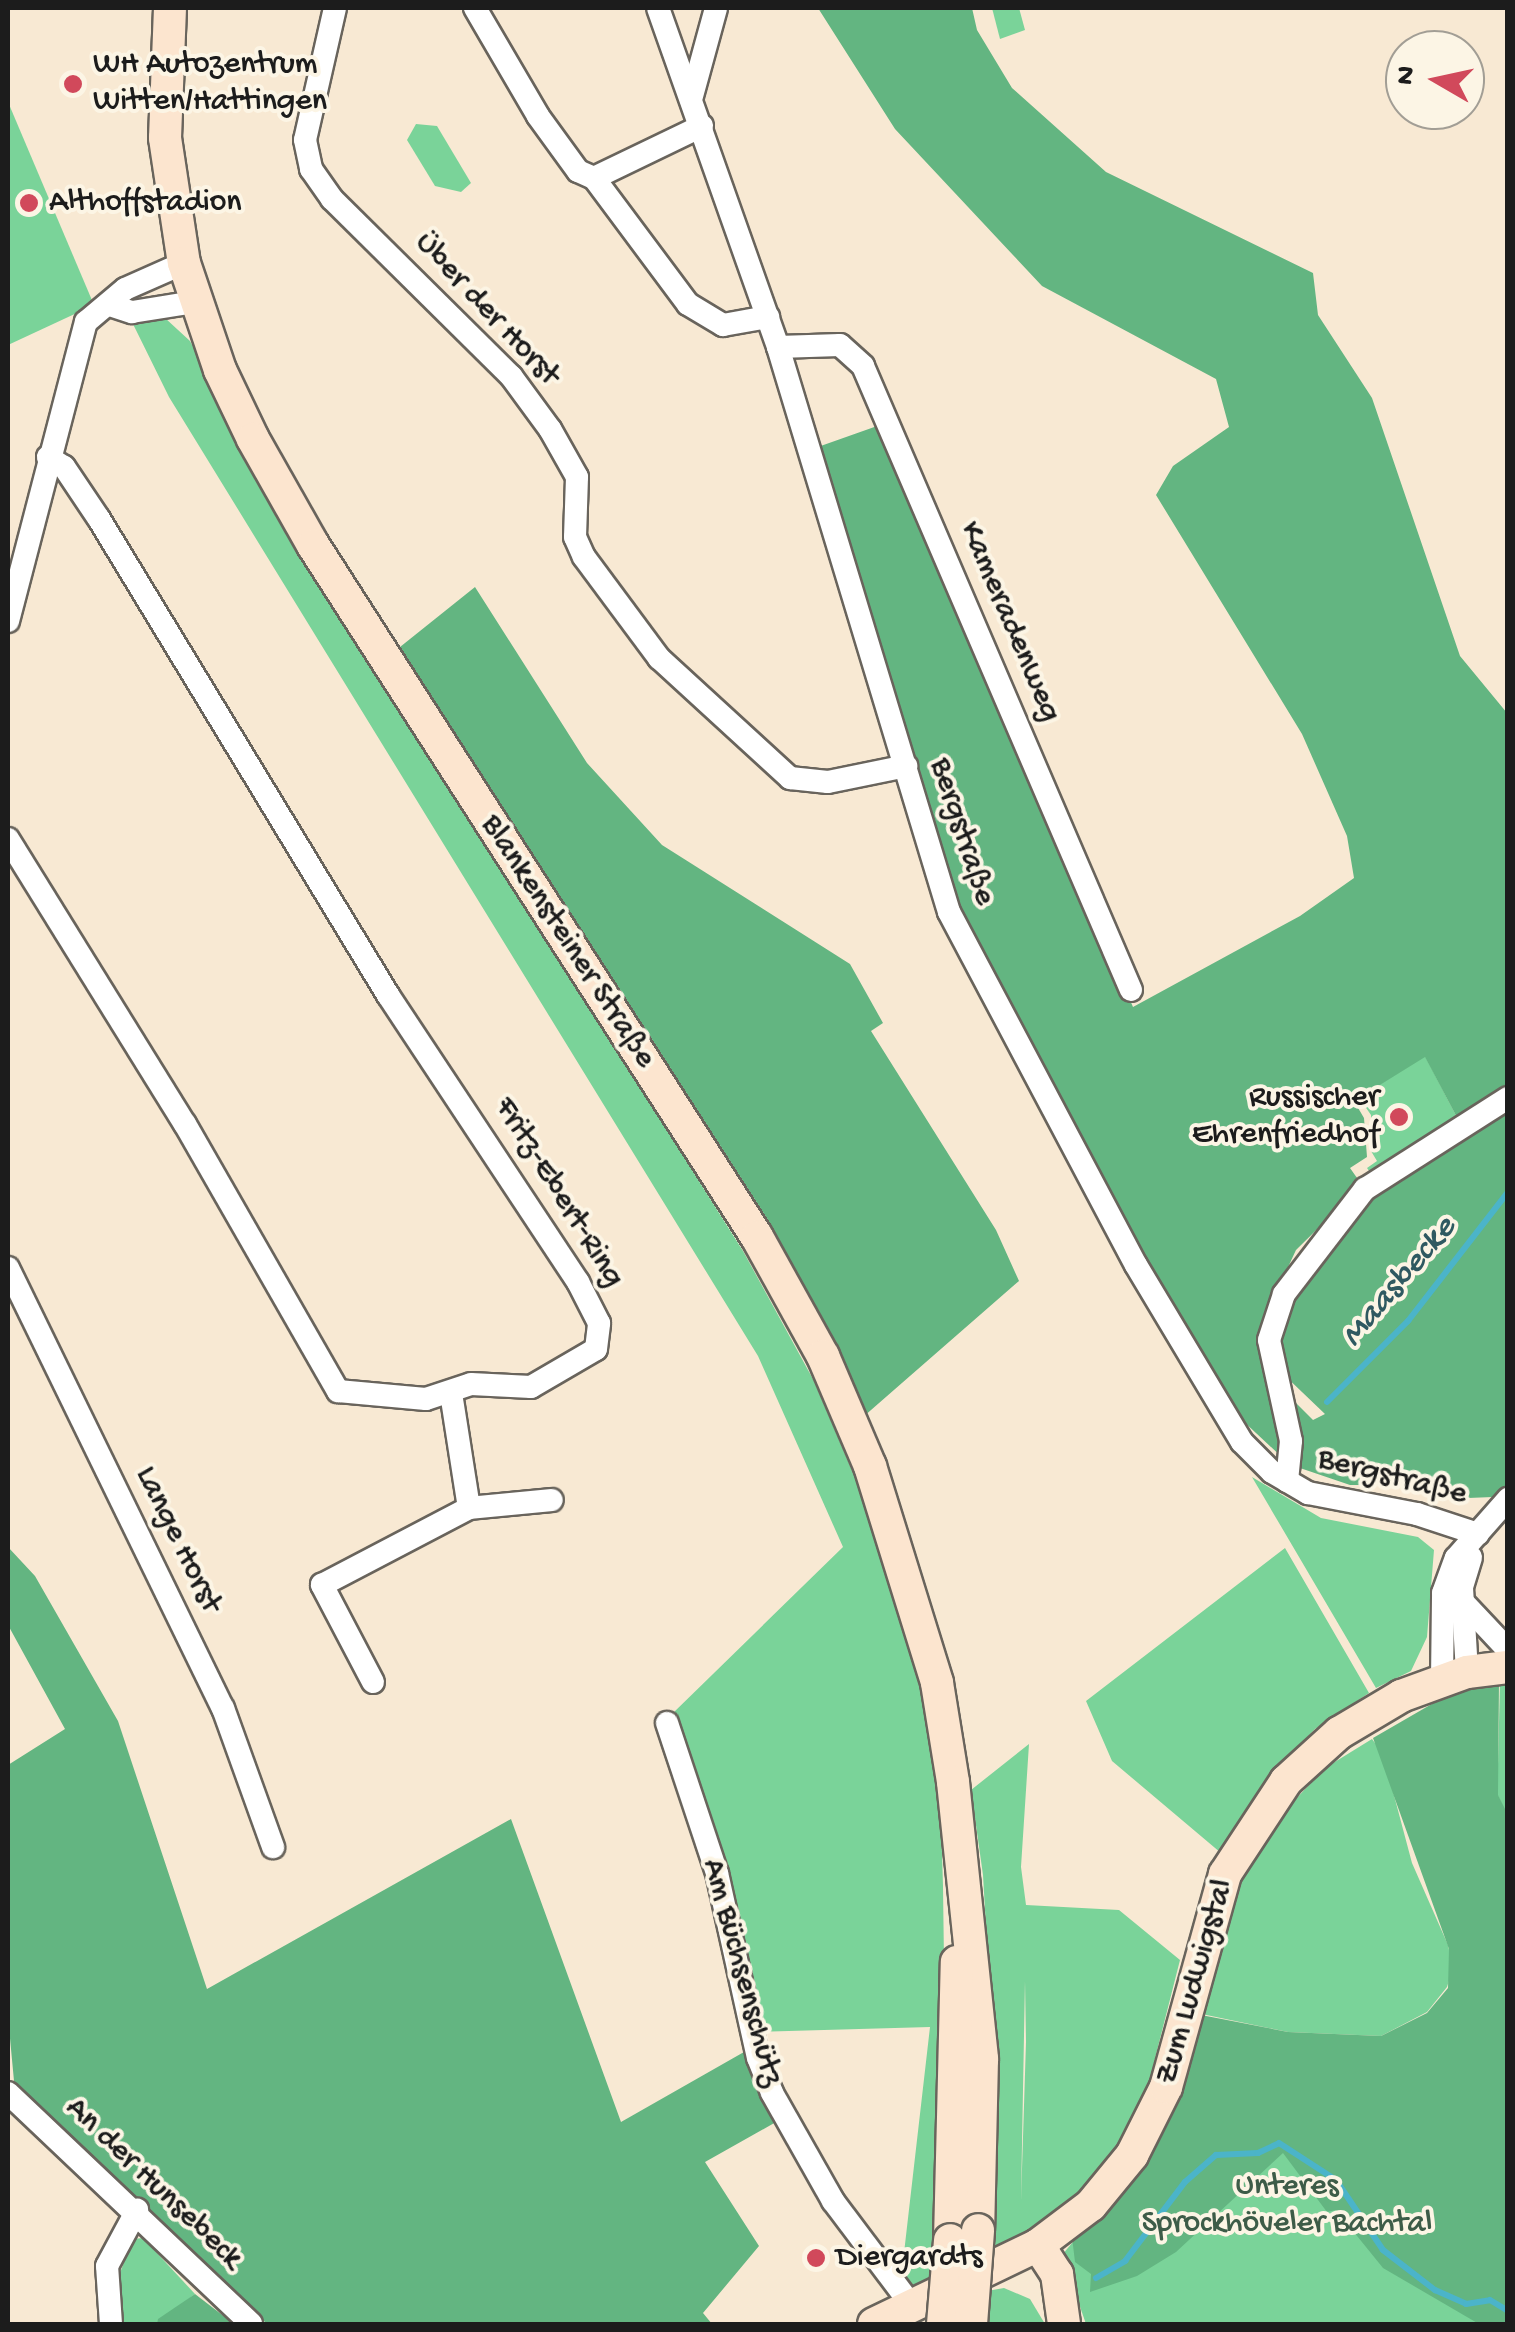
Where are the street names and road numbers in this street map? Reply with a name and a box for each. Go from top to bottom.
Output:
street label: Über der Horst [405,225,567,395]
street label: Kameradenweg [950,516,1068,728]
street label: Bergstraße [919,754,1003,910]
street label: Blankensteiner Straße [471,808,663,1076]
street label: Fritz-Ebert-Ring [484,1091,632,1295]
street label: Bergstraße [1313,1441,1471,1515]
street label: Lange Horst [125,1461,229,1619]
street label: Am Büchsenschütz [692,1855,790,2091]
street label: Zum Ludwigstal [1148,1875,1244,2089]
street label: An der Hunsebeck [57,2090,249,2278]

